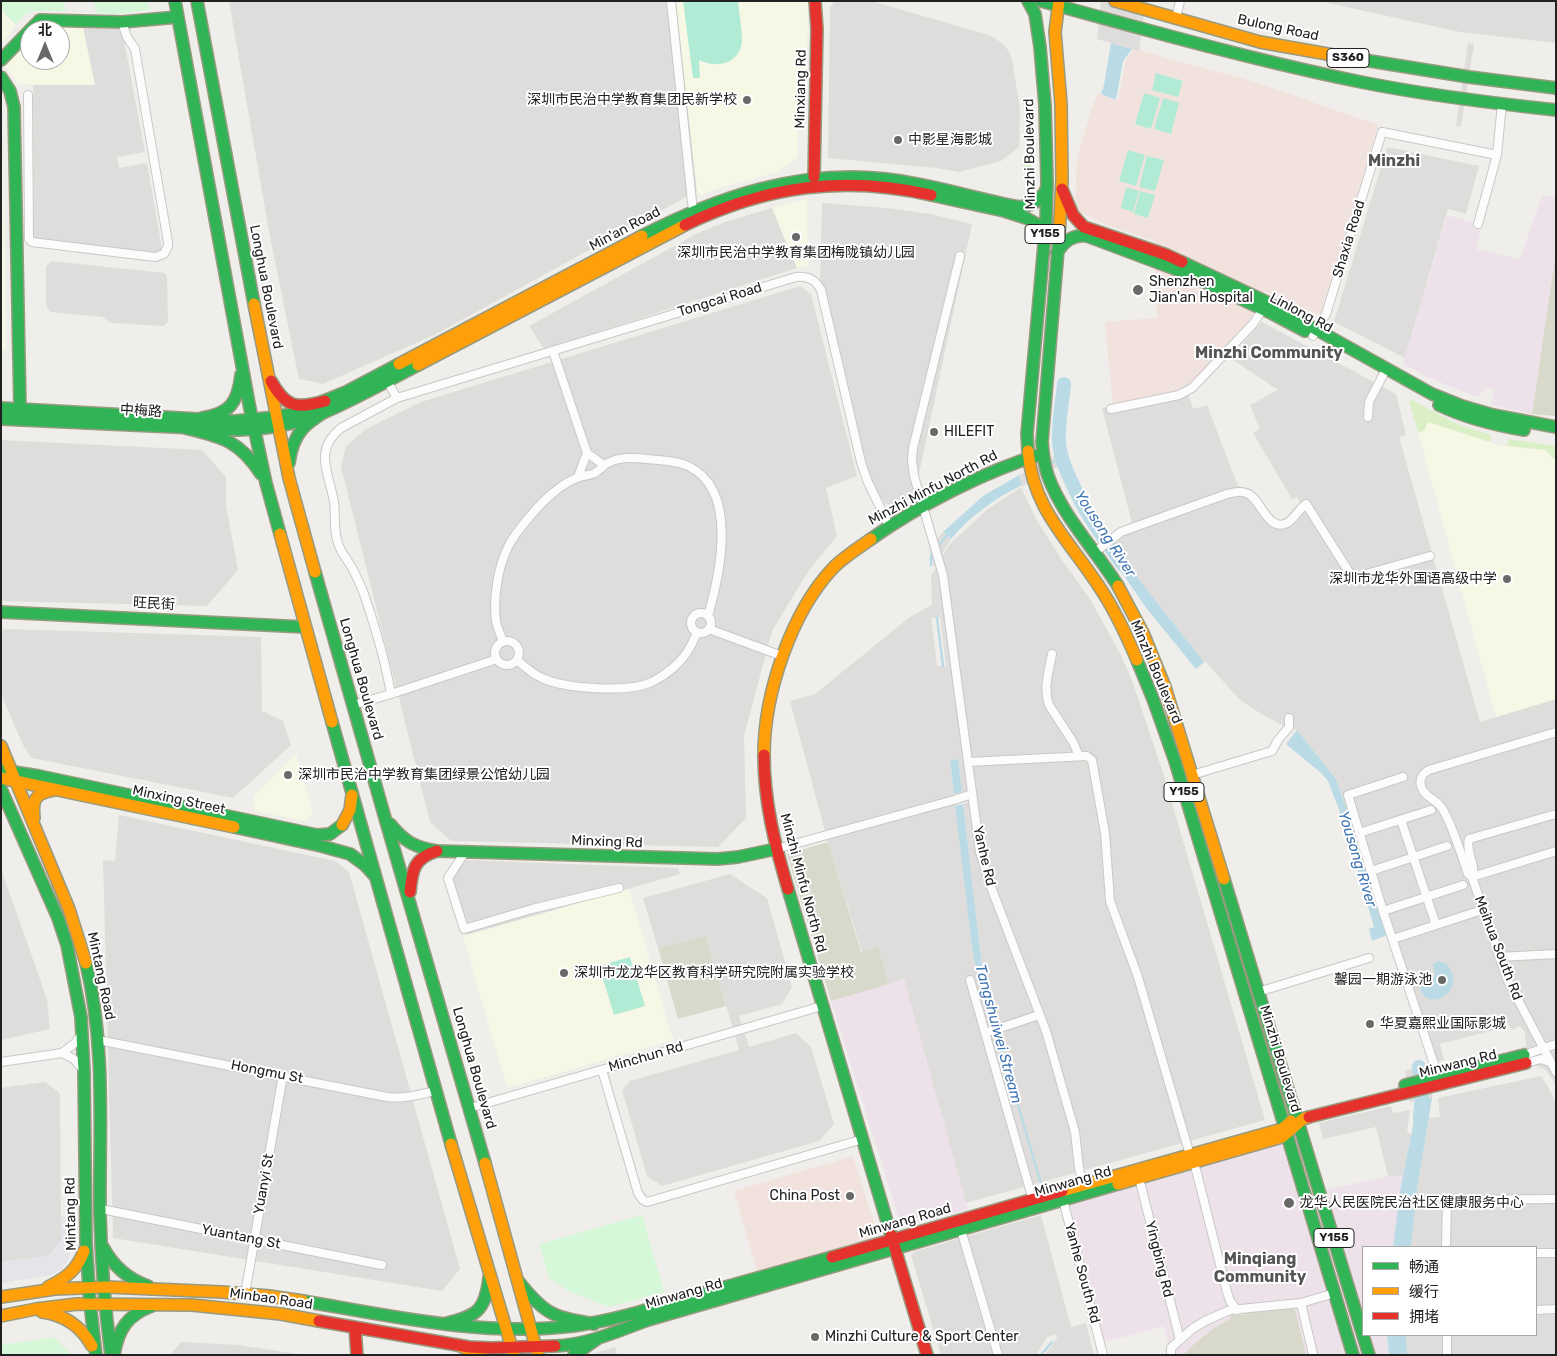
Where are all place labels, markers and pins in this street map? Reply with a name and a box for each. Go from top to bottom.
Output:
place label: 深圳市民治中学教育集团民新学校 [527,92,737,108]
marker: 深圳市民治中学教育集团民新学校 [741,94,753,106]
place label: 中影星海影城 [908,132,992,148]
marker: 中影星海影城 [892,134,904,146]
marker: 深圳市民治中学教育集团梅陇镇幼儿园 [790,231,802,243]
place label: 深圳市民治中学教育集团梅陇镇幼儿园 [677,245,915,261]
place label: Shenzhen Jian'an Hospital [1149,274,1253,306]
marker: Shenzhen Jian'an Hospital [1131,283,1145,297]
place label: HILEFIT [944,424,994,440]
marker: HILEFIT [928,426,940,438]
place label: 深圳市龙华外国语高级中学 [1329,571,1497,587]
marker: 深圳市龙华外国语高级中学 [1501,573,1513,585]
place label: 深圳市民治中学教育集团绿景公馆幼儿园 [298,767,550,783]
marker: 深圳市民治中学教育集团绿景公馆幼儿园 [282,769,294,781]
place label: 深圳市龙龙华区教育科学研究院附属实验学校 [574,965,854,981]
marker: 深圳市龙龙华区教育科学研究院附属实验学校 [558,967,570,979]
place label: 馨园一期游泳池 [1334,972,1432,988]
marker: 馨园一期游泳池 [1436,974,1448,986]
place label: 华夏嘉熙业国际影城 [1380,1016,1506,1032]
marker: 华夏嘉熙业国际影城 [1364,1018,1376,1030]
place label: China Post [770,1188,840,1204]
marker: China Post [844,1190,856,1202]
place label: 龙华人民医院民治社区健康服务中心 [1300,1195,1524,1211]
marker: 龙华人民医院民治社区健康服务中心 [1282,1196,1296,1210]
place label: Minzhi Culture & Sport Center [825,1329,1019,1345]
marker: Minzhi Culture & Sport Center [809,1331,821,1343]

